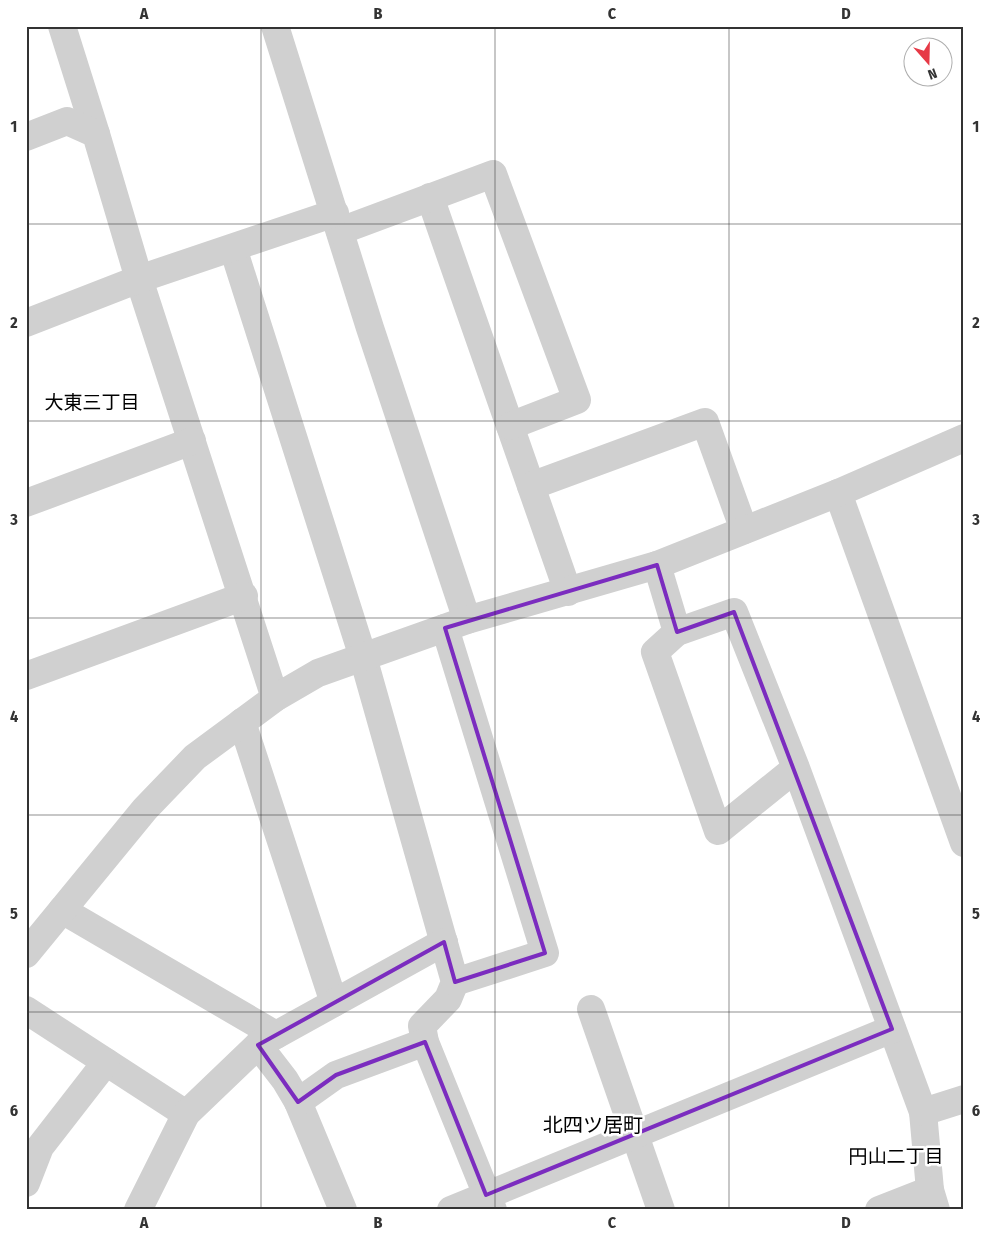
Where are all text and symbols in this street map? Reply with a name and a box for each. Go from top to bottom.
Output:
text: A [139,4,149,23]
text: B [374,4,383,23]
text: C [608,4,617,23]
text: D [841,4,851,23]
north arrow [902,38,952,88]
text: N [925,64,939,83]
text: 1 [11,117,17,136]
text: 1 [973,117,979,136]
text: 2 [9,313,18,332]
text: 2 [971,313,980,332]
district label: 大東三丁目 [44,391,140,414]
text: 3 [9,510,18,529]
text: 3 [971,510,980,529]
text: 4 [10,707,18,726]
text: 4 [972,707,980,726]
text: 5 [10,904,18,923]
text: 5 [972,904,980,923]
text: 6 [10,1101,18,1120]
text: 6 [972,1101,980,1120]
district label: 北四ツ居町 [543,1113,643,1137]
district label: 円山二丁目 [848,1145,944,1168]
text: A [139,1213,149,1232]
text: B [374,1213,383,1232]
text: C [608,1213,617,1232]
text: D [841,1213,851,1232]

